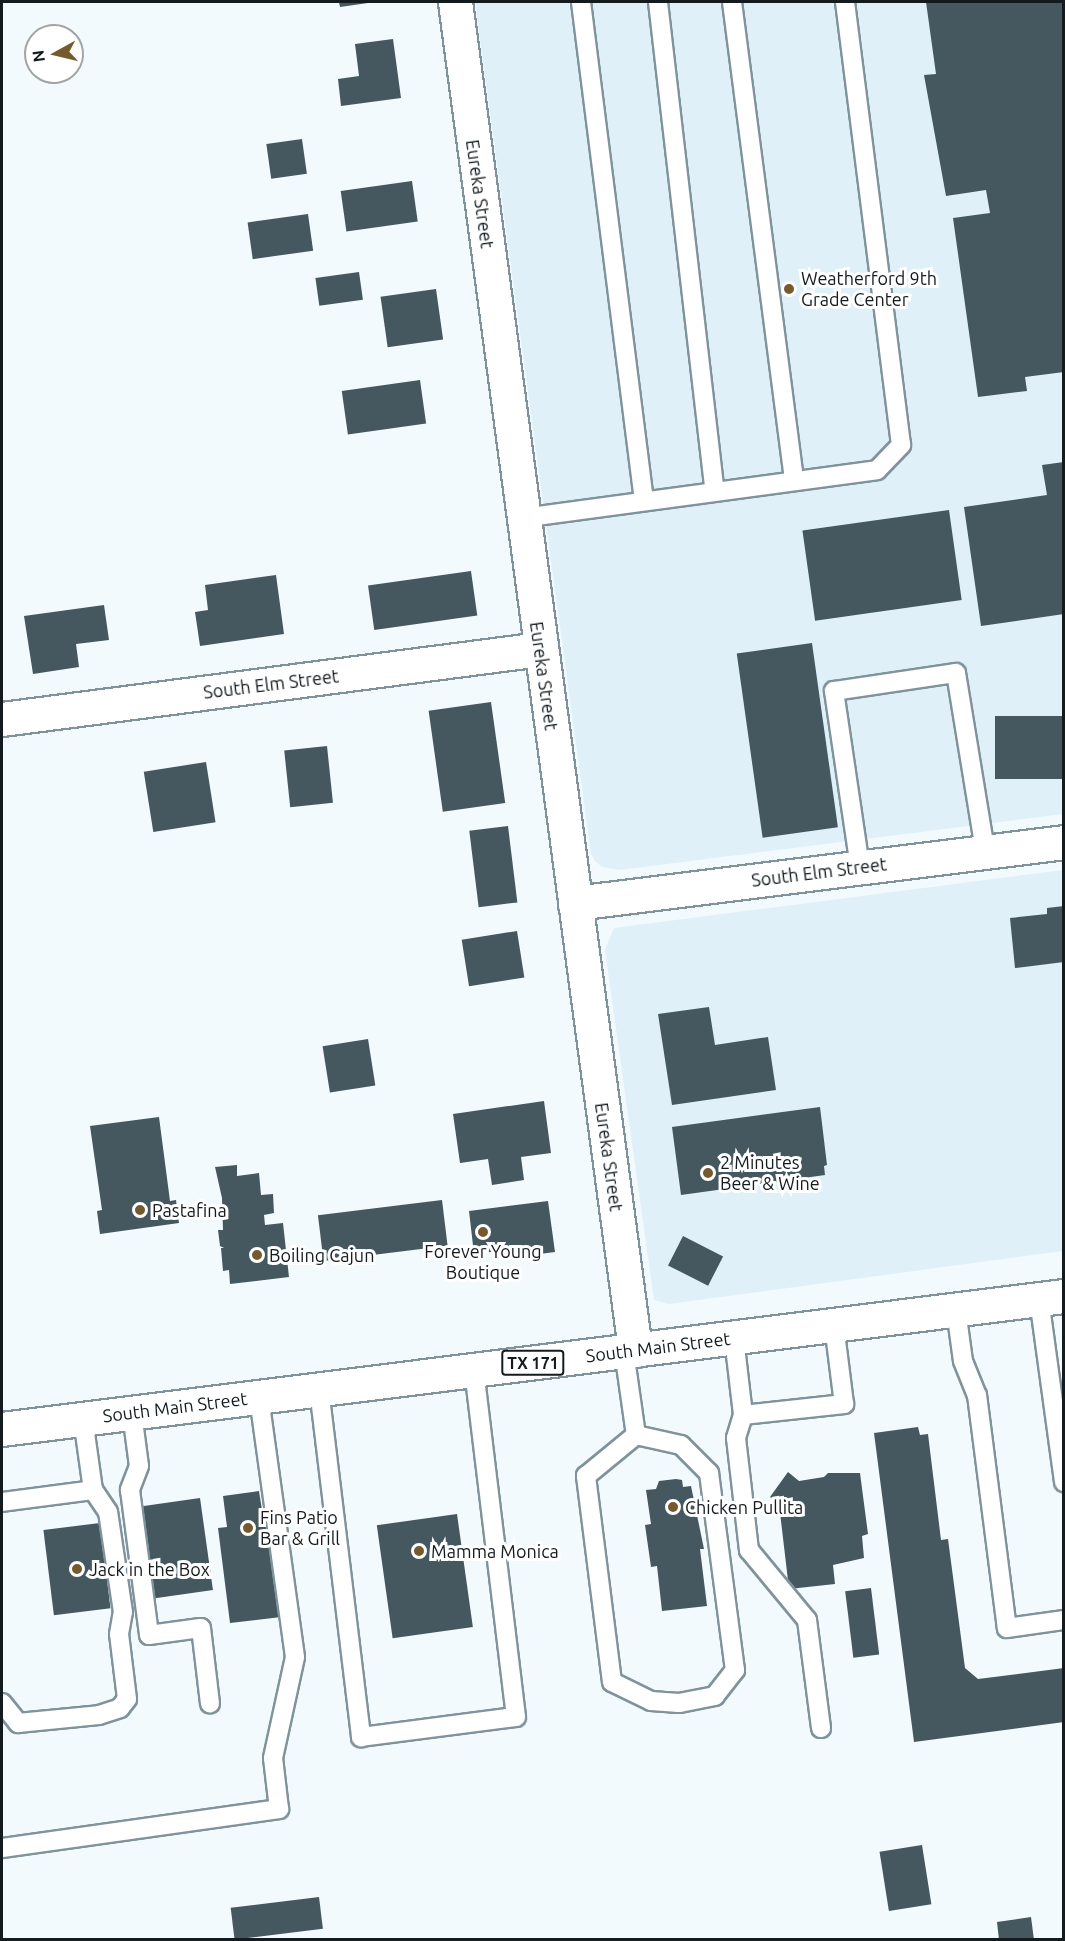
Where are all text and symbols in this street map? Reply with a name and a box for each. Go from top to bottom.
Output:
north arrow [24,24,84,84]
text: N [28,49,48,63]
street label: Eureka Street [462,138,498,250]
place label: Weatherford 9th Grade Center [801,268,937,310]
marker: Weatherford 9th Grade Center [782,282,796,296]
street label: Eureka Street [526,620,562,732]
street label: South Elm Street [202,665,340,703]
street label: South Elm Street [750,853,888,891]
street label: Eureka Street [591,1101,627,1213]
place label: 2 Minutes Beer & Wine [720,1152,820,1194]
marker: 2 Minutes Beer & Wine [701,1166,715,1180]
place label: Pastafina [152,1199,227,1221]
marker: Pastafina [133,1203,147,1217]
marker: Forever Young Boutique [476,1225,490,1239]
place label: Forever Young Boutique [424,1241,542,1284]
place label: Boiling Cajun [269,1244,374,1266]
marker: Boiling Cajun [250,1248,264,1262]
street label: South Main Street [584,1327,732,1367]
road number: TX 171 [500,1350,566,1376]
street label: South Main Street [101,1387,249,1427]
place label: Chicken Pullita [685,1496,803,1518]
marker: Chicken Pullita [666,1500,680,1514]
place label: Fins Patio Bar & Grill [260,1507,340,1550]
marker: Fins Patio Bar & Grill [241,1521,255,1535]
place label: Mamma Monica [431,1540,559,1562]
marker: Mamma Monica [412,1544,426,1558]
place label: Jack in the Box [89,1558,210,1580]
marker: Jack in the Box [70,1562,84,1576]

